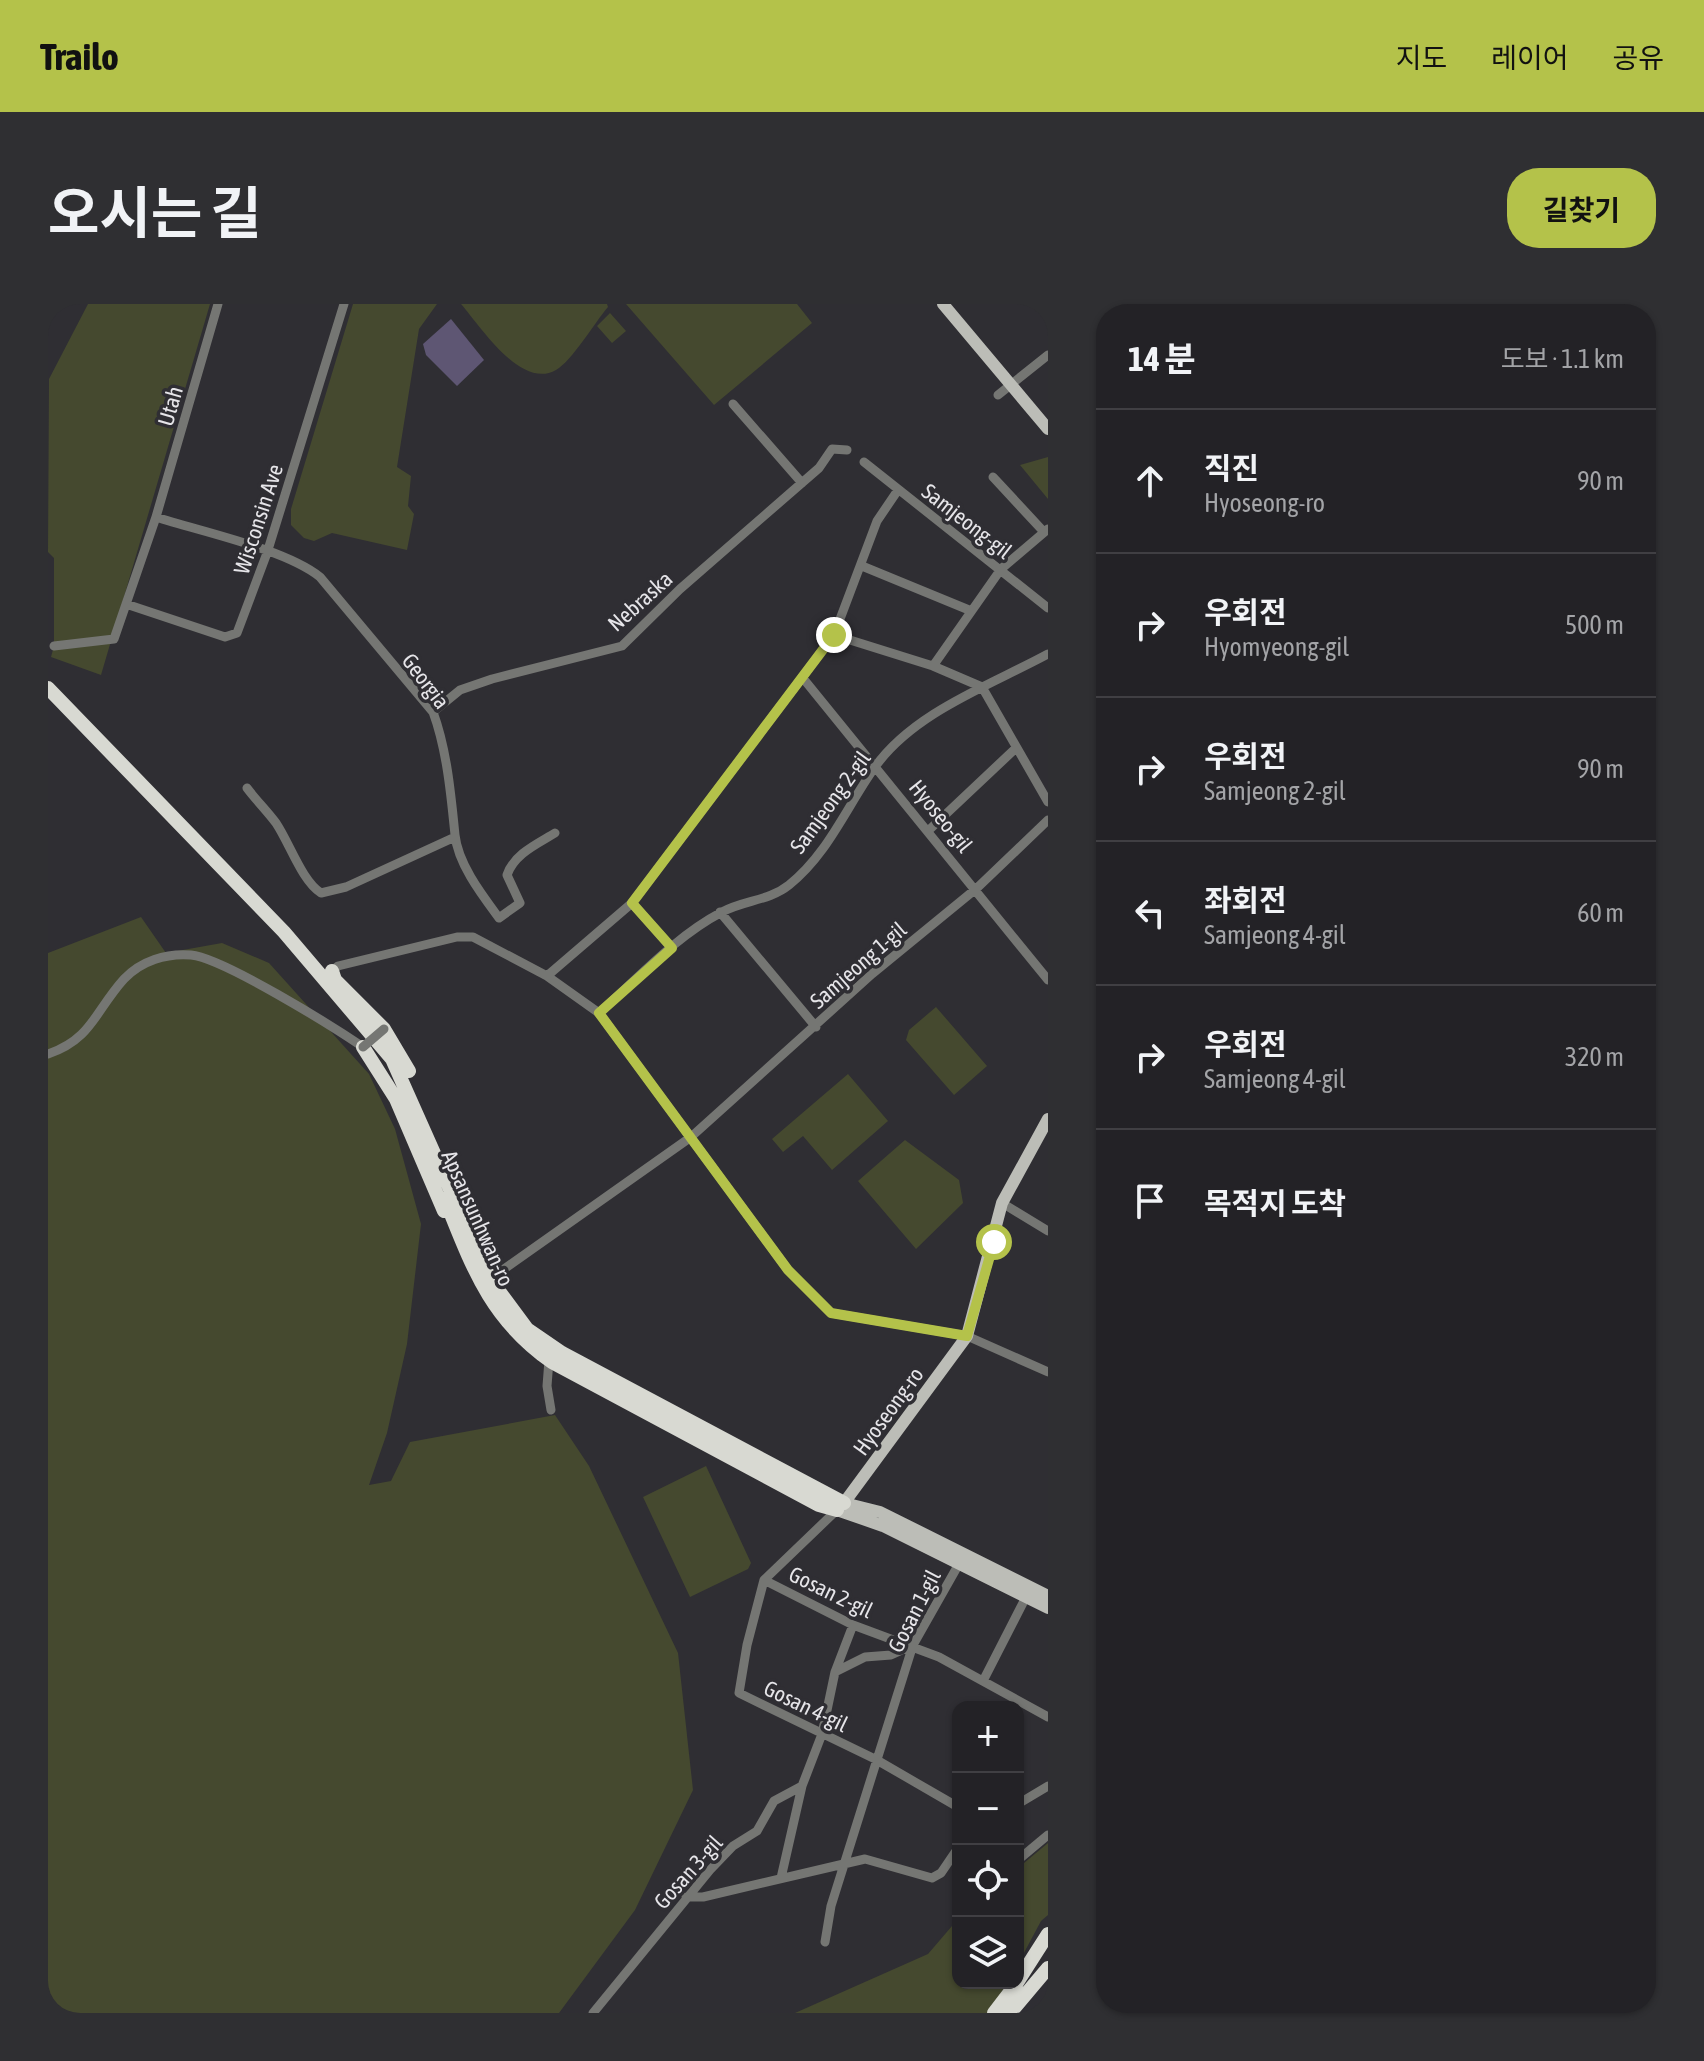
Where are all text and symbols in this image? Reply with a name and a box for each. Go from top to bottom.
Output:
text: Trailo [40,35,119,78]
text: 지도 [1396,42,1447,74]
text: 레이어 [1491,42,1568,74]
text: 공유 [1612,42,1664,74]
button: 길찾기 [1507,168,1656,248]
text: 오시는 길 [48,181,262,245]
text: 14 분 [1128,339,1196,378]
text: 도보 · 1.1 km [1501,344,1624,374]
street label: Utah [152,383,188,429]
text: 직진 [1204,451,1259,485]
icon: ahead [1128,459,1172,503]
street label: Wisconsin Ave [228,461,288,577]
text: 90 m [1577,466,1624,496]
street label: Samjeong-gil [917,478,1017,564]
text: Hyoseong-ro [1204,488,1325,518]
street label: Nebraska [603,565,677,637]
text: 우회전 [1204,595,1287,629]
icon: right [1128,603,1172,647]
text: 500 m [1565,610,1624,640]
route end [816,617,852,653]
text: Hyomyeong-gil [1204,632,1349,662]
street label: Georgia [397,648,455,714]
text: 우회전 [1204,739,1287,773]
street label: Samjeong 2-gil [784,746,876,858]
icon: right [1128,747,1172,791]
text: 90 m [1577,754,1624,784]
street label: Hyoseo-gil [904,774,978,858]
text: Samjeong 2-gil [1204,776,1346,806]
text: 좌회전 [1204,883,1287,917]
icon: left [1128,891,1172,935]
text: 60 m [1577,898,1624,928]
street label: Samjeong 1-gil [805,916,911,1014]
text: Samjeong 4-gil [1204,920,1346,950]
text: 우회전 [1204,1027,1287,1061]
icon: right [1128,1035,1172,1079]
text: 320 m [1565,1042,1624,1072]
text: Samjeong 4-gil [1204,1064,1346,1094]
street label: Apsansunhwan-ro [436,1146,520,1290]
icon: arrive [1128,1179,1172,1223]
text: 목적지 도착 [1204,1186,1346,1220]
route start [976,1224,1012,1260]
street label: Hyoseong-ro [847,1362,929,1460]
street label: Gosan 2-gil [785,1561,877,1623]
street label: Gosan 1-gil [882,1565,946,1656]
street label: Gosan 4-gil [760,1675,852,1737]
map controls [952,1701,1024,1989]
button: + [952,1701,1024,1773]
button: − [952,1773,1024,1845]
street label: Gosan 3-gil [648,1830,728,1914]
button: locate [952,1845,1024,1917]
button: layers [952,1917,1024,1989]

